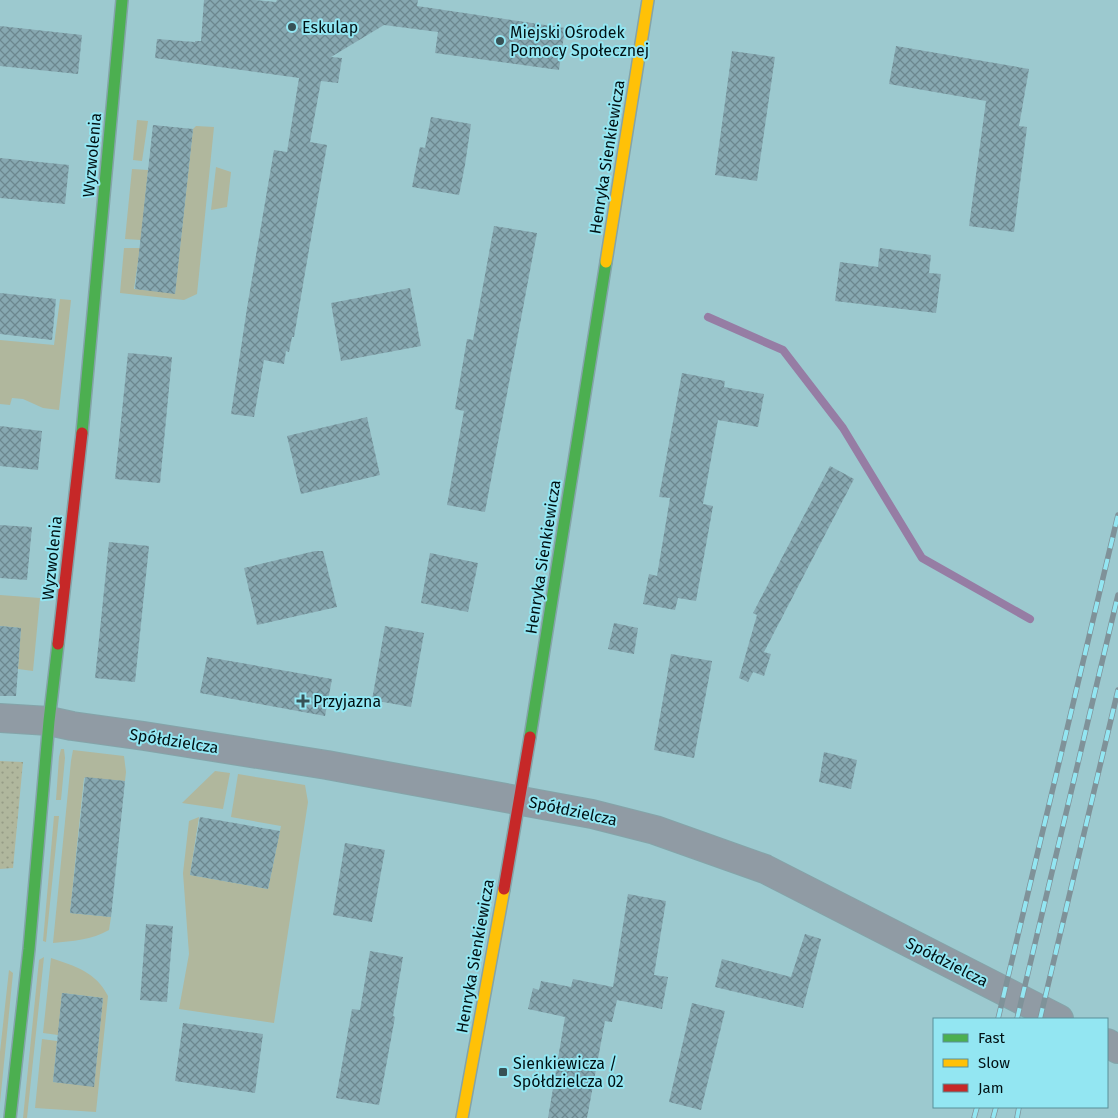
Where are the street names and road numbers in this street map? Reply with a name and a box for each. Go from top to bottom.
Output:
street label: Henryka Sienkiewicza [585,79,629,235]
street label: Wyzwolenia [79,112,105,198]
street label: Henryka Sienkiewicza [521,479,565,635]
street label: Wyzwolenia [38,515,66,601]
street label: Spółdzielcza [128,725,220,757]
street label: Spółdzielcza [527,792,619,830]
street label: Henryka Sienkiewicza [452,878,498,1034]
street label: Spółdzielcza [903,933,991,991]

